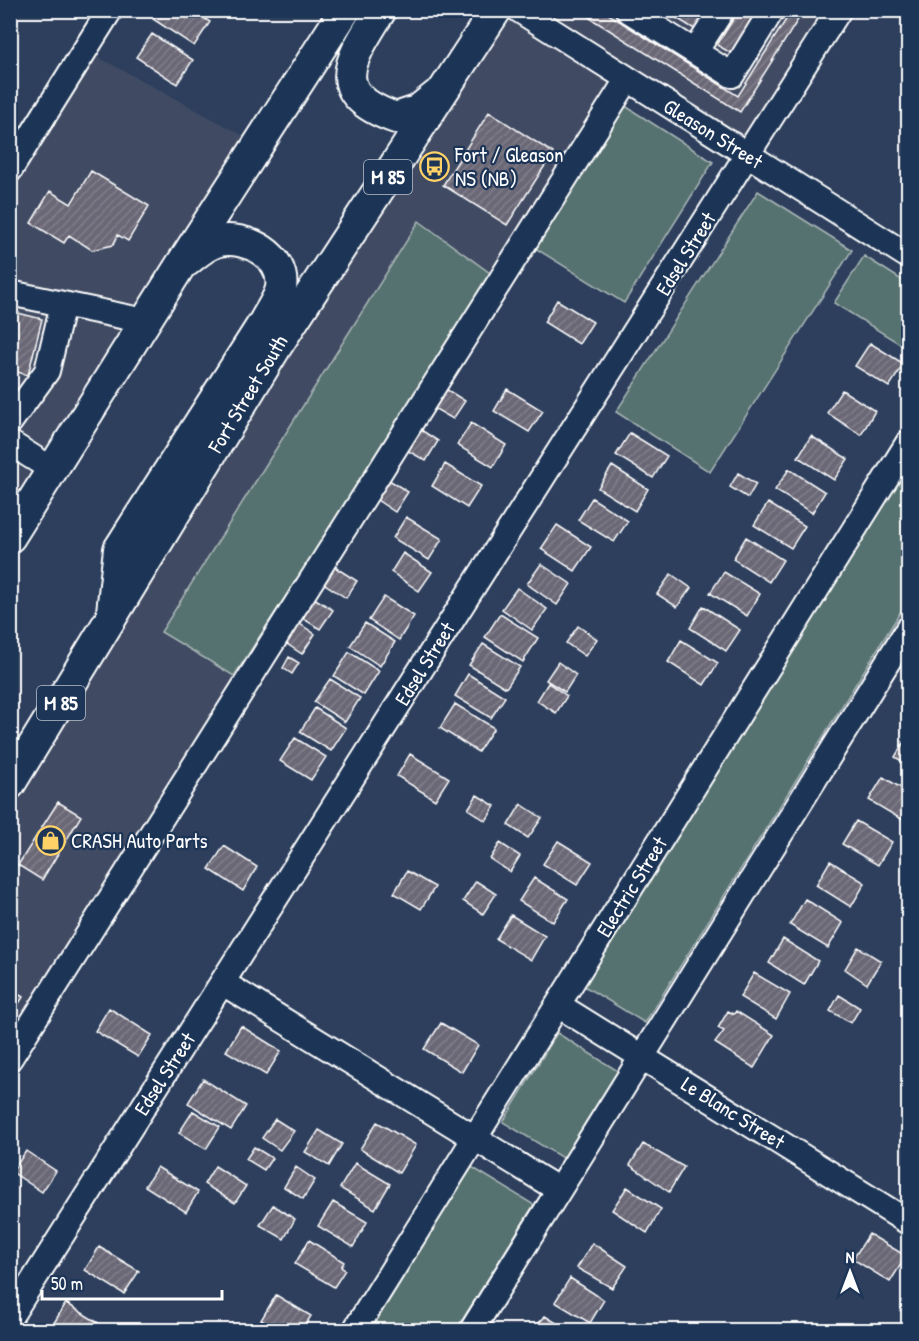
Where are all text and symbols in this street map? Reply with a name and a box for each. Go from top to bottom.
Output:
street label: Gleason Street [658,92,769,176]
place label: Fort / Gleason NS (NB) [454,140,564,193]
bus stop icon: Fort / Gleason NS (NB) [418,151,450,183]
road number: M 85 [364,160,412,194]
street label: Edsel Street [649,206,723,301]
street label: Fort Street South [200,329,294,459]
street label: Edsel Street [388,616,462,711]
road number: M 85 [37,686,85,720]
shop icon: CRASH Auto Parts [34,825,66,857]
place label: CRASH Auto Parts [71,826,207,855]
street label: Electric Street [589,830,674,942]
street label: Edsel Street [127,1026,203,1121]
street label: Le Blanc Street [676,1069,791,1156]
north arrow [820,1242,880,1302]
text: N [846,1246,855,1268]
scale bar [42,1263,222,1301]
text: 50 m [51,1271,83,1296]

